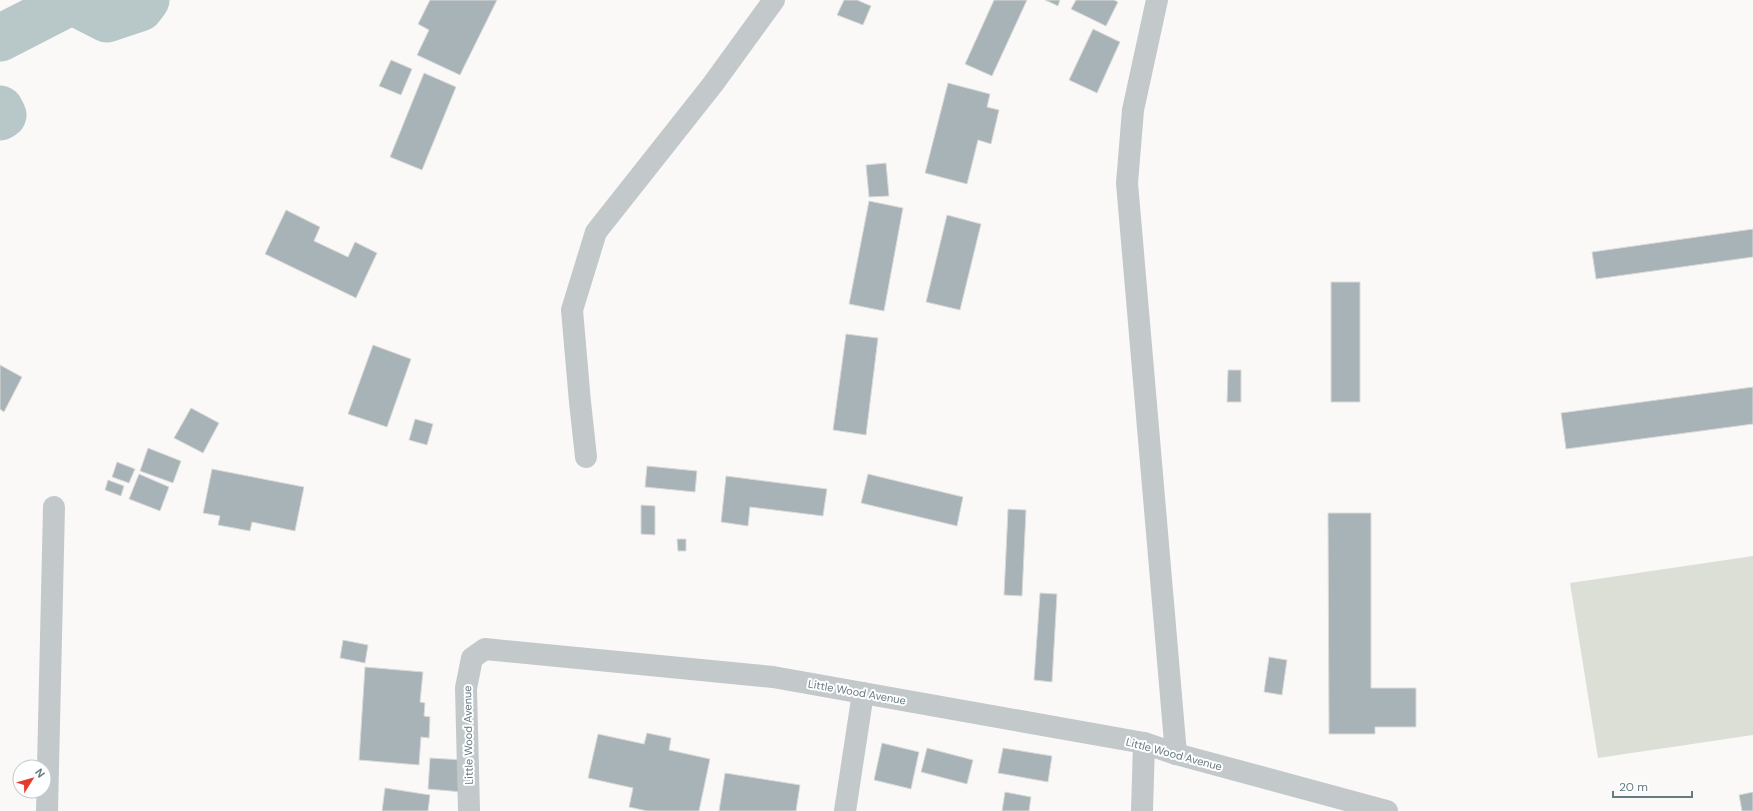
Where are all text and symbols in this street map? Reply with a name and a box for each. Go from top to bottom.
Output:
street label: Little Wood Avenue [807,677,907,707]
street label: Little Wood Avenue [460,685,476,785]
street label: Little Wood Avenue [1124,734,1224,774]
north arrow [12,759,52,799]
text: N [32,766,48,780]
scale bar [1613,773,1692,799]
text: 20 m [1619,779,1648,795]

